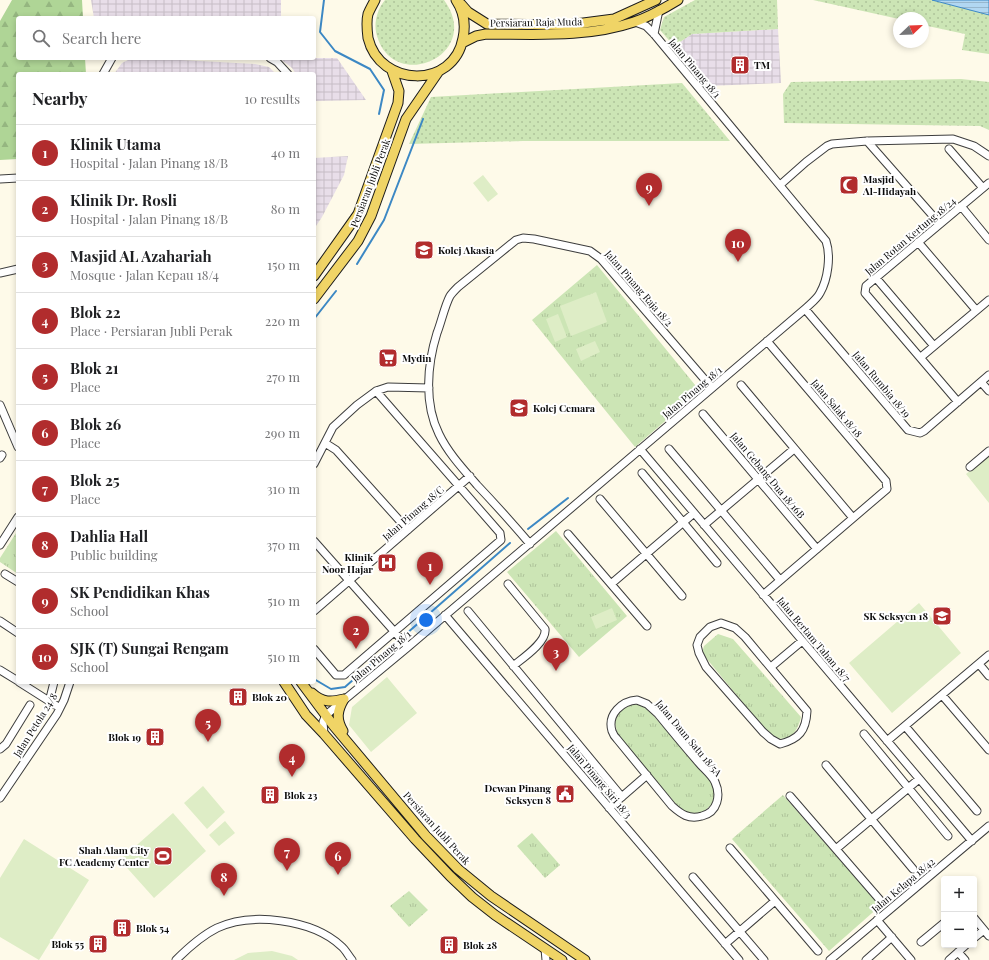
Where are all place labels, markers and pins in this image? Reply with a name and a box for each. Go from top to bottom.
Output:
building icon: TM [729,54,751,76]
place label: TM [754,58,770,72]
place label: Masjid Al-Hidayah [862,172,916,198]
pin: 9 [636,173,662,206]
mosque icon: Masjid Al-Hidayah [838,174,860,196]
pin: 10 [725,229,751,262]
school or university icon: Kolej Akasia [413,239,435,261]
place label: Kolej Akasia [438,243,495,257]
supermarket icon: Mydin [377,347,399,369]
place label: Mydin [402,351,432,365]
school or university icon: Kolej Cemara [508,397,530,419]
place label: Kolej Cemara [533,401,596,415]
place label: Klinik Noor Hajar [322,550,373,576]
hospital icon: Klinik Noor Hajar [376,552,398,574]
pin: 1 [417,552,443,585]
school or university icon: SK Seksyen 18 [931,605,953,627]
place label: SK Seksyen 18 [864,609,928,623]
pin: 2 [343,616,369,649]
pin: 3 [543,638,569,671]
building icon: Blok 20 [227,686,249,708]
place label: Blok 20 [252,690,287,704]
pin: 5 [195,709,221,742]
building icon: Blok 19 [144,726,166,748]
place label: Blok 19 [108,730,141,744]
pin: 4 [279,744,305,777]
place label: Dewan Pinang Seksyen 8 [484,781,551,807]
public building icon: Dewan Pinang Seksyen 8 [554,783,576,805]
building icon: Blok 23 [259,784,281,806]
place label: Blok 23 [284,788,317,802]
pin: 7 [274,838,300,871]
pin: 6 [325,842,351,875]
place label: Shah Alam City FC Academy Center [59,843,150,869]
sports icon: Shah Alam City FC Academy Center [152,845,174,867]
pin: 8 [211,863,237,896]
building icon: Blok 54 [111,917,133,939]
place label: Blok 54 [136,921,169,935]
building icon: Blok 55 [87,933,109,955]
building icon: Blok 28 [438,934,460,956]
place label: Blok 55 [51,937,84,951]
place label: Blok 28 [463,938,497,952]

